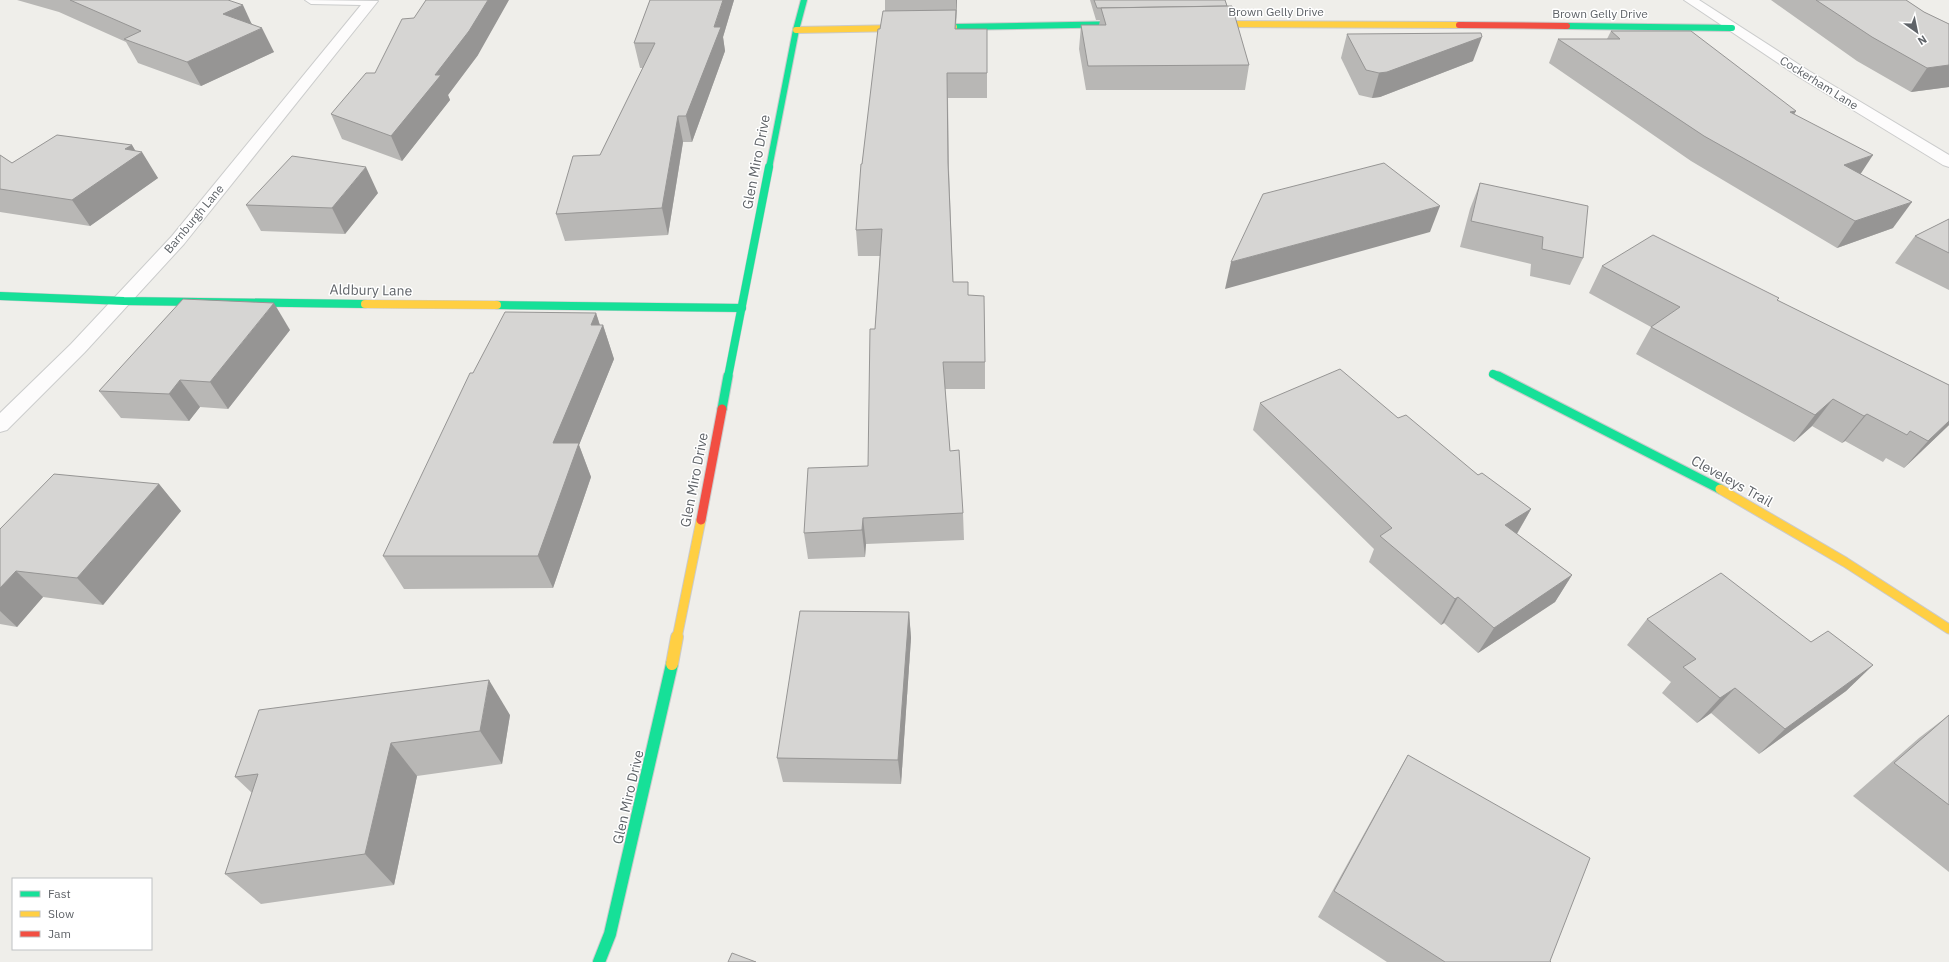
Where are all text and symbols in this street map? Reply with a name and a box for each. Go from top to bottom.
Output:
street label: Brown Gelly Drive [1228,4,1324,19]
street label: Brown Gelly Drive [1552,6,1648,21]
north arrow [1897,12,1937,52]
text: N [1915,32,1930,48]
street label: Cockerham Lane [1777,52,1862,113]
street label: Glen Miro Drive [738,113,774,211]
street label: Barnburgh Lane [160,181,227,256]
street label: Aldbury Lane [330,280,413,300]
street label: Glen Miro Drive [676,431,712,529]
street label: Cleveleys Trail [1688,451,1776,511]
street label: Glen Miro Drive [608,748,648,846]
legend [12,878,152,950]
text: Fast [48,886,71,901]
text: Slow [48,906,74,921]
text: Jam [48,926,71,941]

